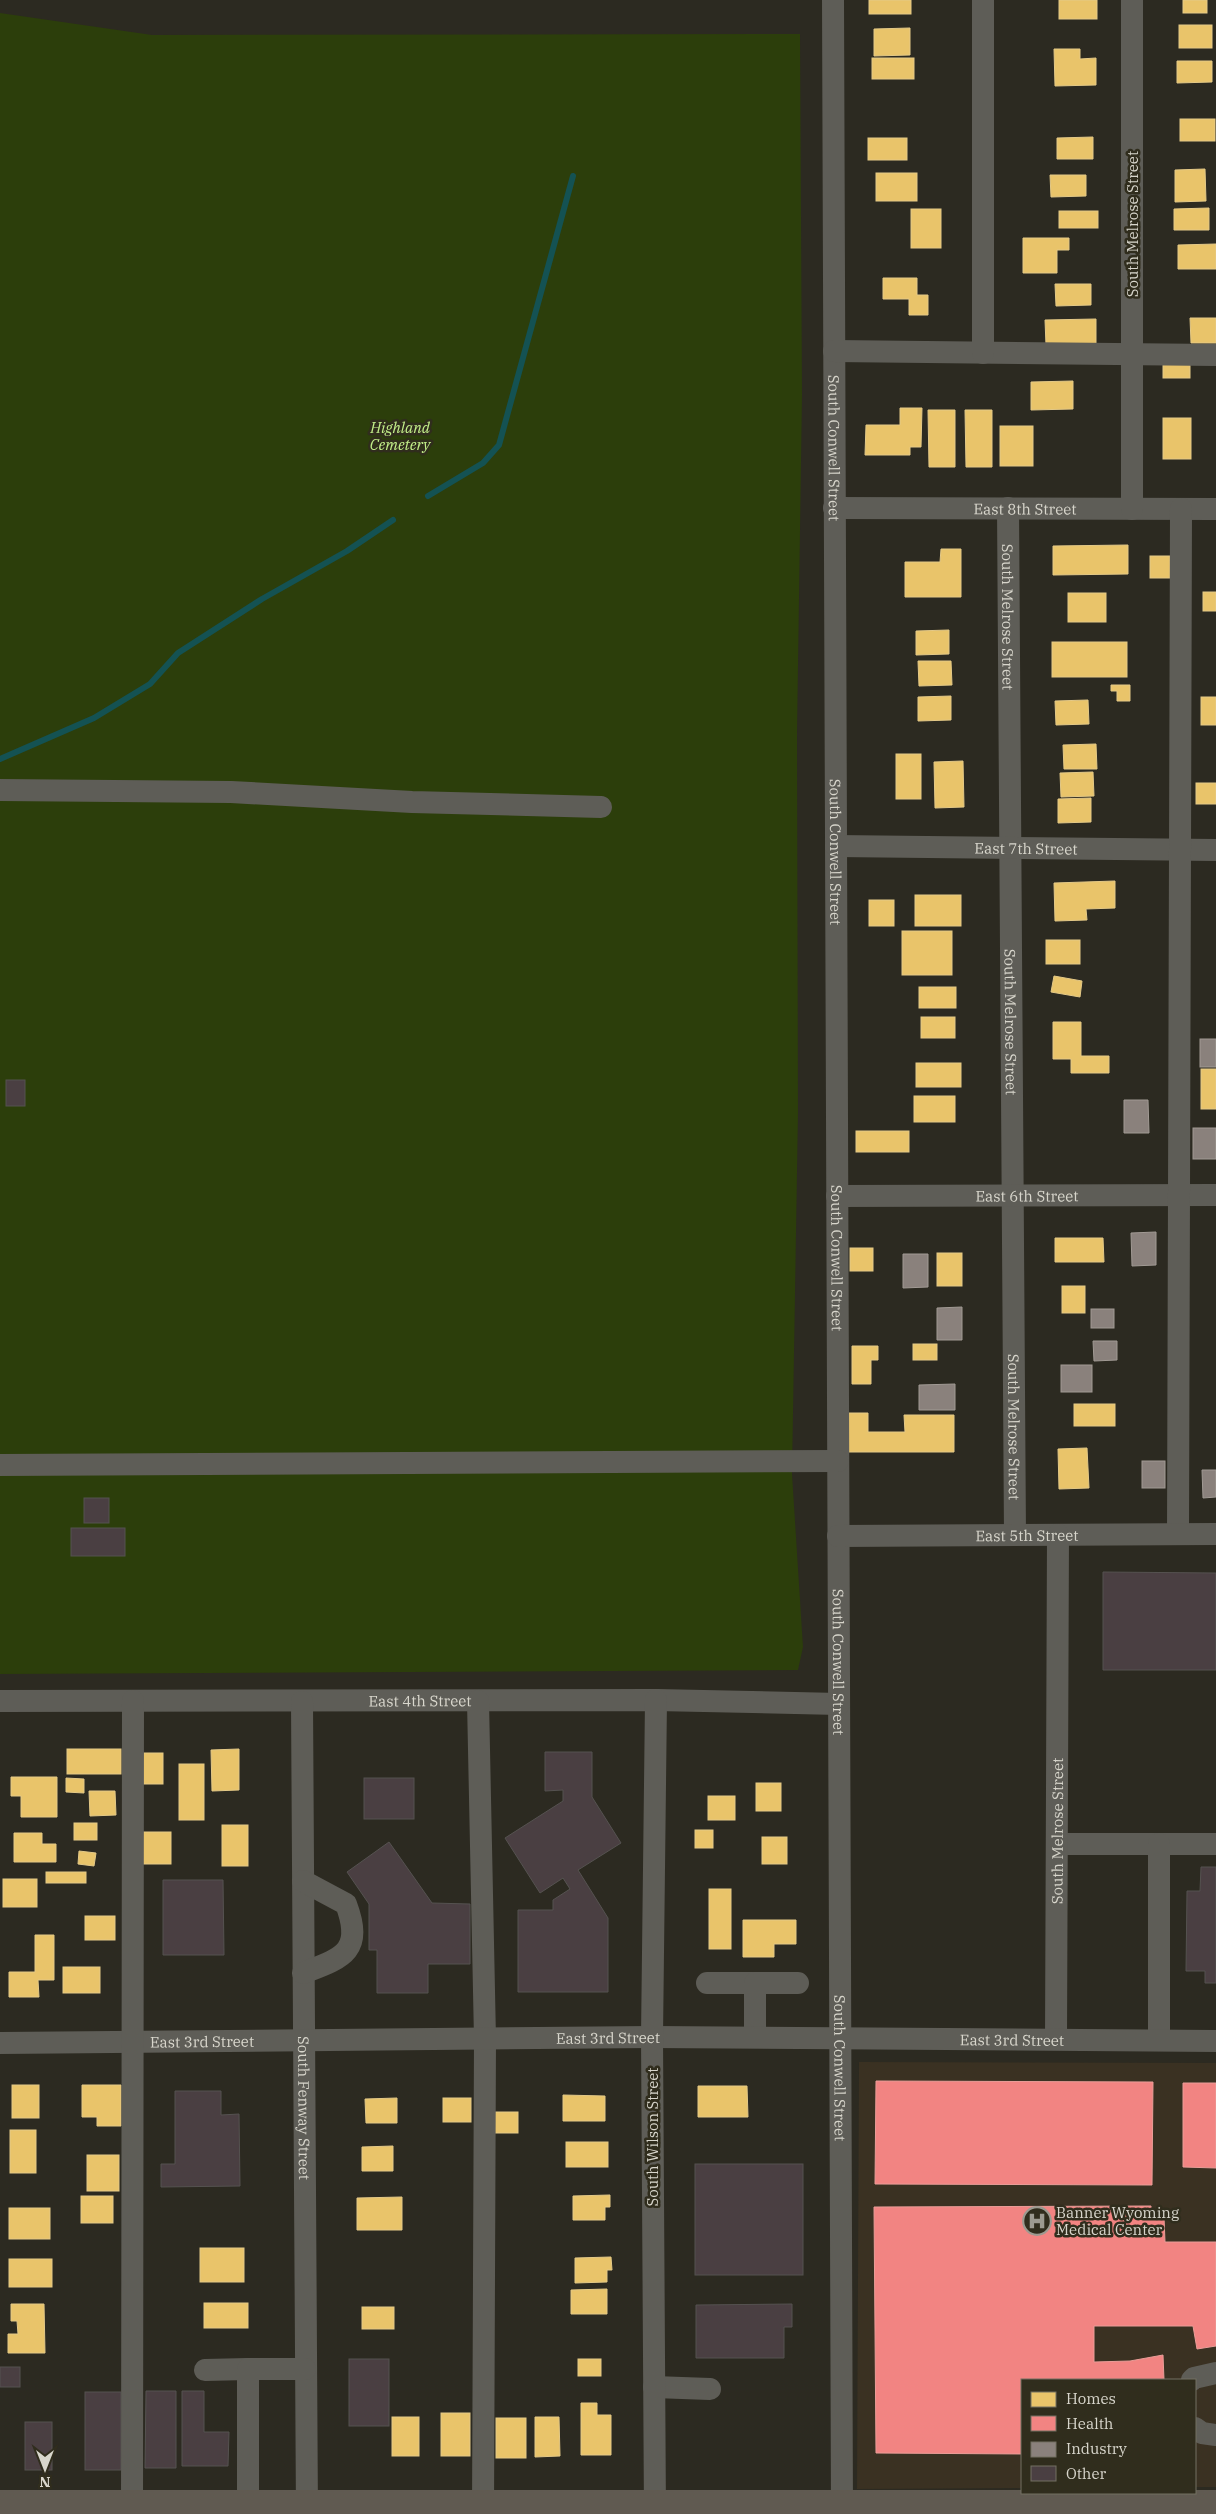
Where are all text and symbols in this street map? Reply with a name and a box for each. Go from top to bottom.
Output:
street label: South Melrose Street [1123,151,1142,297]
street label: South Conwell Street [825,375,844,521]
park label: Highland Cemetery [369,418,431,454]
street label: East 8th Street [973,499,1077,518]
street label: South Melrose Street [999,544,1018,690]
street label: South Conwell Street [826,779,846,925]
street label: East 7th Street [974,838,1078,858]
street label: South Melrose Street [1001,949,1021,1095]
street label: South Conwell Street [828,1185,847,1331]
street label: East 6th Street [975,1186,1079,1205]
street label: South Melrose Street [1005,1354,1024,1500]
street label: East 5th Street [975,1525,1079,1545]
street label: South Conwell Street [829,1589,849,1735]
street label: East 4th Street [368,1691,472,1710]
street label: South Melrose Street [1047,1758,1067,1904]
street label: South Conwell Street [831,1995,850,2141]
street label: East 3rd Street [556,2027,660,2047]
street label: East 3rd Street [960,2030,1064,2049]
street label: East 3rd Street [150,2031,254,2051]
street label: South Fenway Street [295,2036,314,2180]
street label: South Wilson Street [643,2067,662,2207]
place label: Banner Wyoming Medical Center [1056,2203,1179,2239]
hospital icon: Banner Wyoming Medical Center [1022,2206,1052,2236]
legend [1021,2379,1196,2494]
text: Homes [1066,2389,1116,2408]
text: Health [1066,2414,1113,2433]
text: Industry [1066,2439,1127,2458]
north arrow [20,2444,70,2494]
text: Other [1066,2464,1106,2483]
text: N [39,2473,51,2491]

